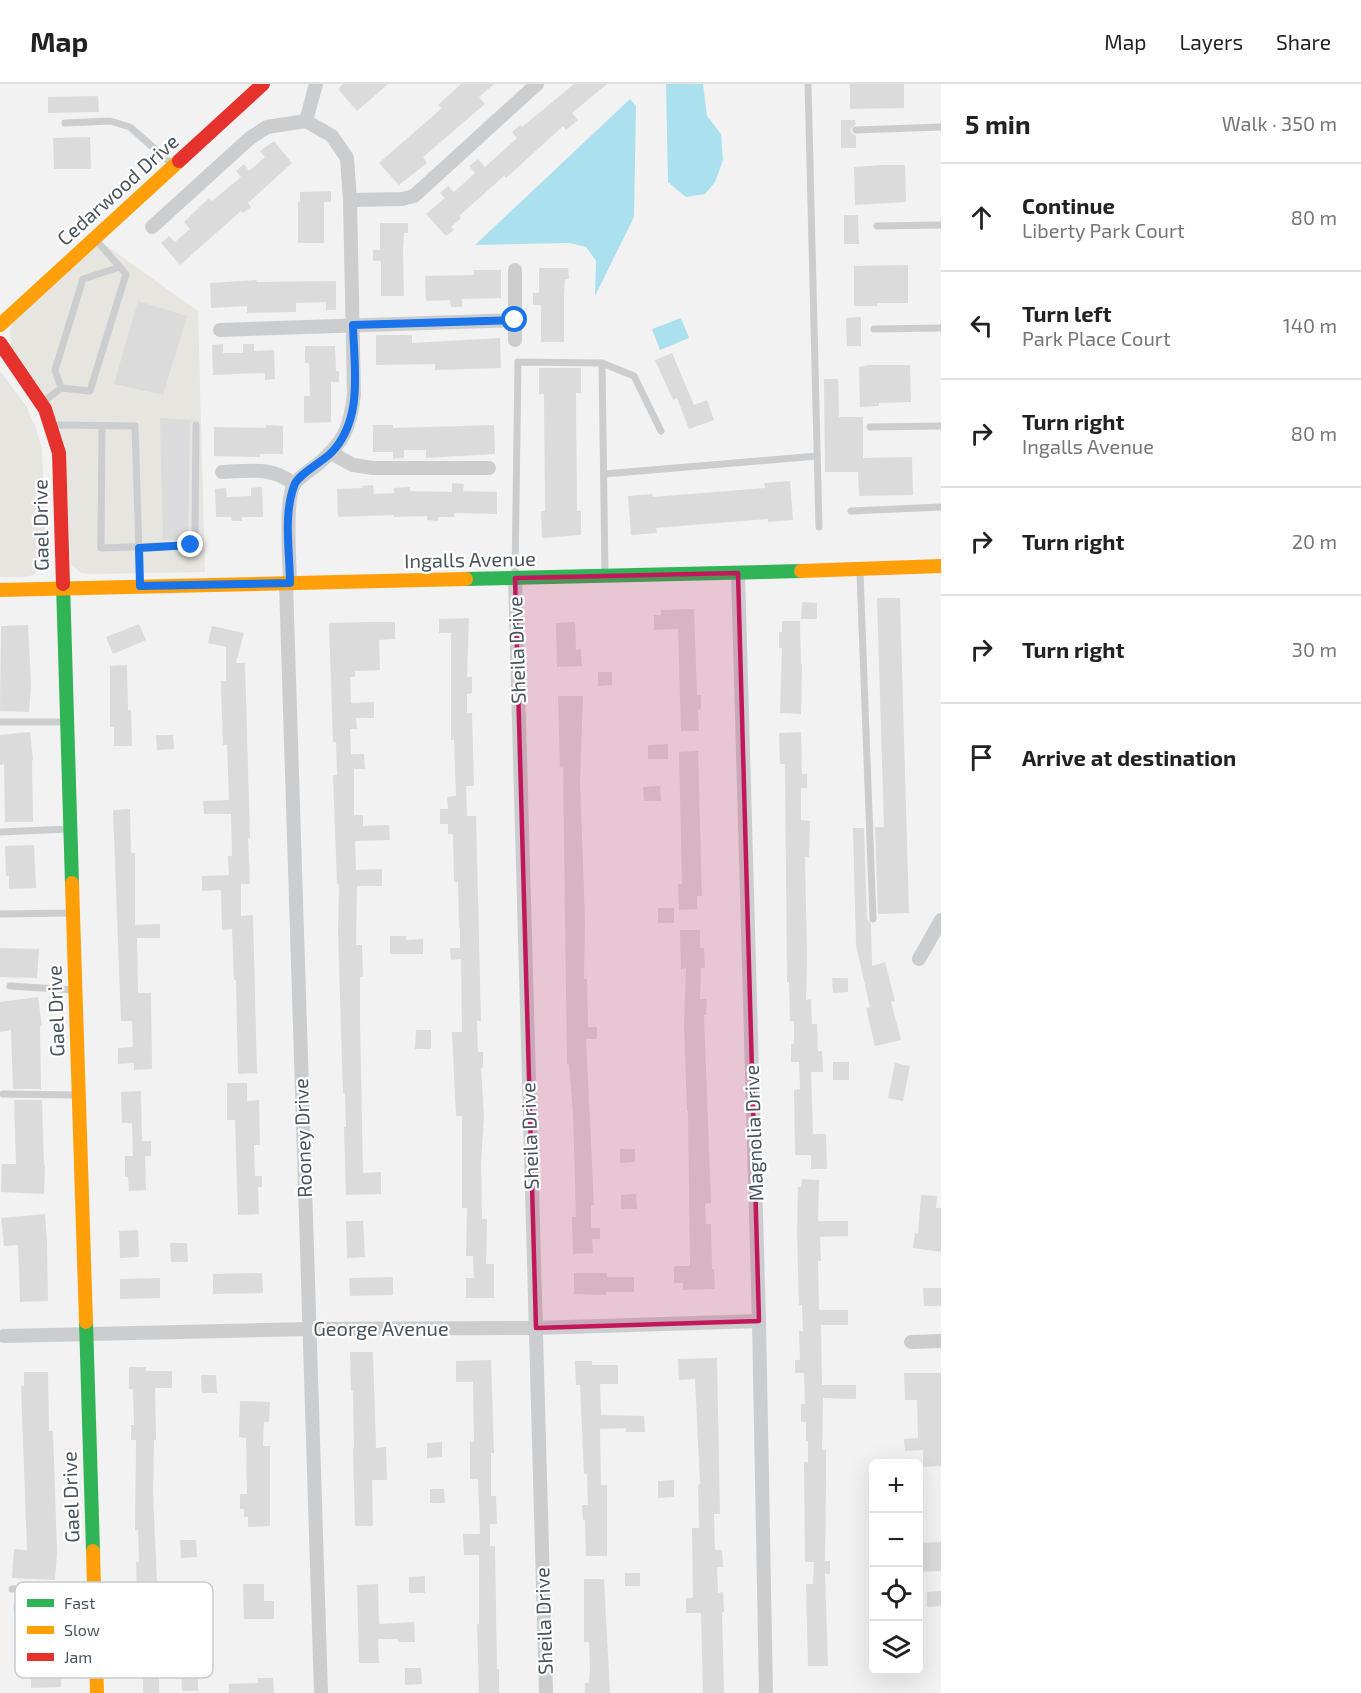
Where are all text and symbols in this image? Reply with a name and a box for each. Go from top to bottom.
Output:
text: Map [30,24,88,58]
text: Map [1104,29,1146,54]
text: Layers [1179,29,1243,54]
text: Share [1276,29,1331,54]
text: 5 min [965,108,1031,139]
text: Walk · 350 m [1222,111,1337,135]
street label: Cedarwood Drive [52,128,183,250]
text: Continue [1022,192,1115,218]
icon: ahead [965,201,998,234]
text: 80 m [1291,205,1337,229]
text: Liberty Park Court [1022,218,1185,242]
text: Turn left [1022,300,1111,326]
route start [501,306,527,332]
icon: left [965,309,998,342]
text: 140 m [1283,313,1337,337]
text: Park Place Court [1022,326,1171,350]
text: Turn right [1022,408,1124,434]
icon: right [965,417,998,450]
text: 80 m [1291,421,1337,445]
text: Ingalls Avenue [1022,434,1154,458]
street label: Gael Drive [27,479,53,571]
icon: right [965,525,998,558]
text: Turn right [1022,528,1124,554]
text: 20 m [1292,529,1337,553]
route end [177,531,203,557]
street label: Ingalls Avenue [404,546,536,572]
street label: Sheila Drive [502,596,530,704]
icon: right [965,633,998,666]
text: Turn right [1022,636,1124,662]
text: 30 m [1292,637,1337,661]
icon: arrive [965,741,998,774]
text: Arrive at destination [1022,744,1236,770]
street label: Gael Drive [41,965,69,1057]
street label: Magnolia Drive [739,1064,767,1202]
street label: Rooney Drive [288,1078,316,1198]
street label: Sheila Drive [515,1082,543,1190]
street label: George Avenue [313,1316,449,1340]
street label: Gael Drive [56,1451,84,1543]
map controls [869,1459,923,1675]
button: + [869,1459,923,1513]
button: − [869,1513,923,1567]
street label: Sheila Drive [529,1567,557,1675]
button: locate [869,1567,923,1621]
legend [15,1582,213,1678]
text: Fast [64,1593,95,1612]
text: Slow [64,1620,100,1639]
button: layers [869,1621,923,1675]
text: Jam [64,1647,92,1666]

